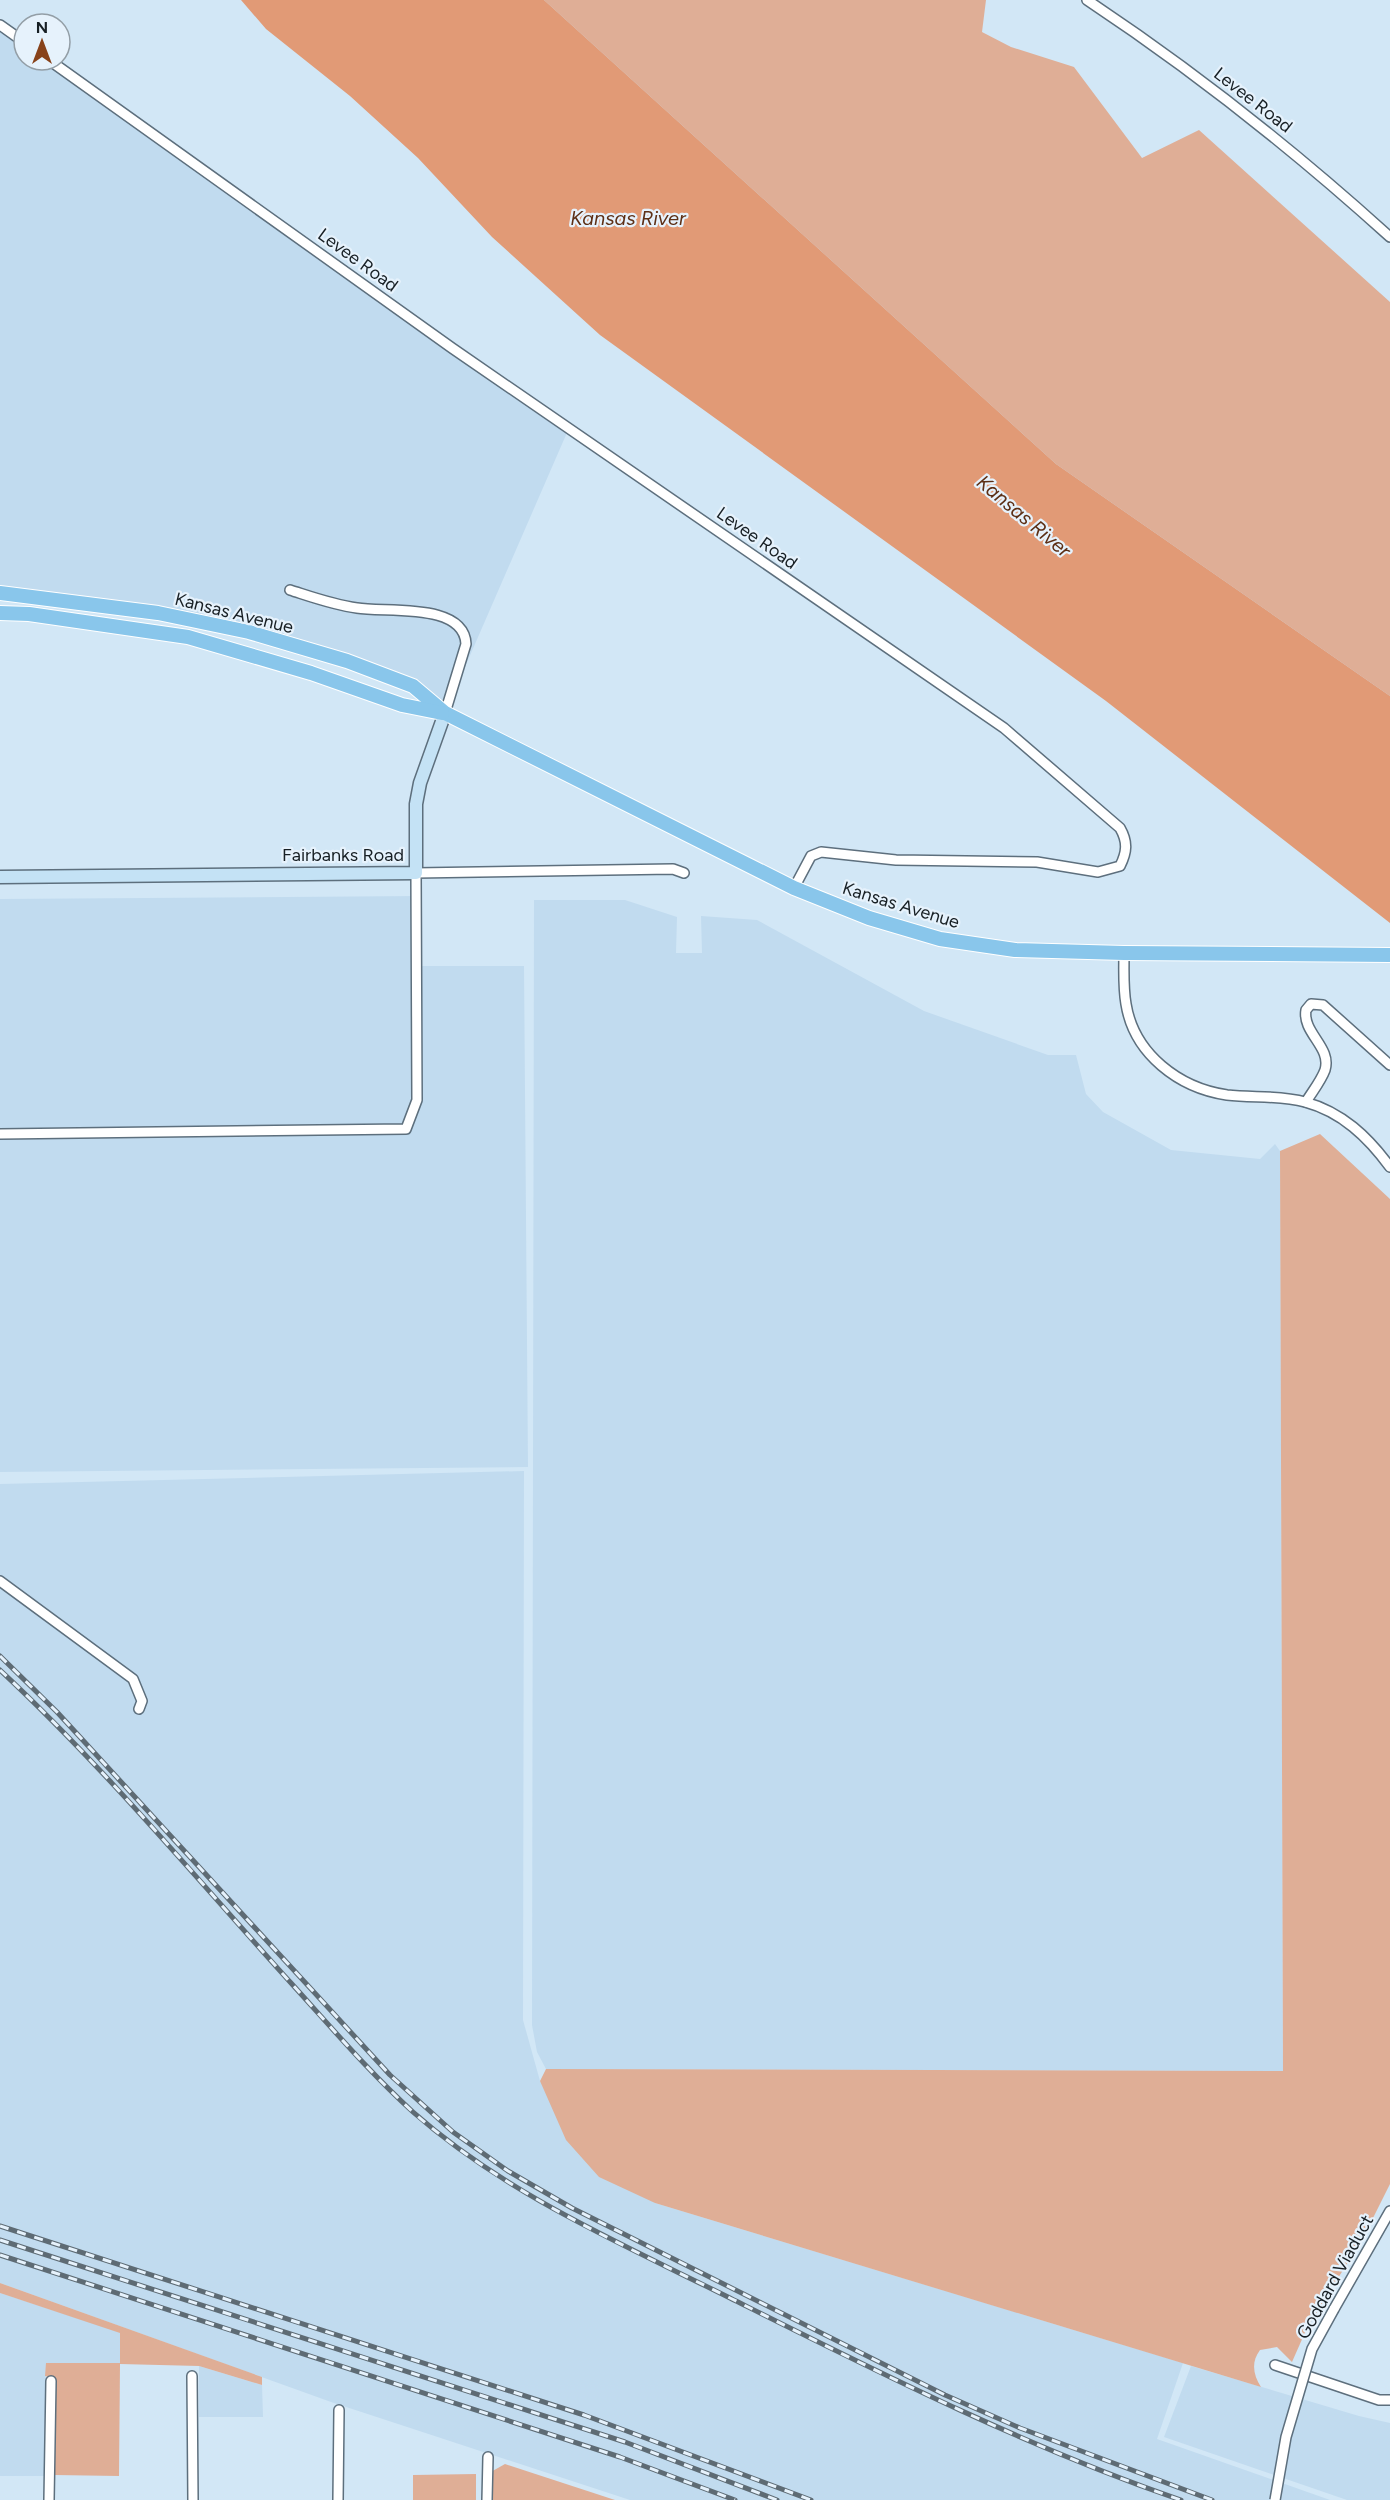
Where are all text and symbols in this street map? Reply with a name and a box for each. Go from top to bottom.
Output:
north arrow [12,12,72,72]
text: N [36,18,48,37]
street label: Levee Road [1209,63,1297,137]
water label: Kansas River [570,206,687,230]
street label: Levee Road [314,224,402,296]
water label: Kansas River [972,470,1077,563]
street label: Levee Road [712,502,802,574]
street label: Kansas Avenue [172,588,296,638]
street label: Fairbanks Road [282,844,404,866]
street label: Kansas Avenue [840,877,962,933]
street label: Goddard Viaduct [1292,2211,1378,2343]

